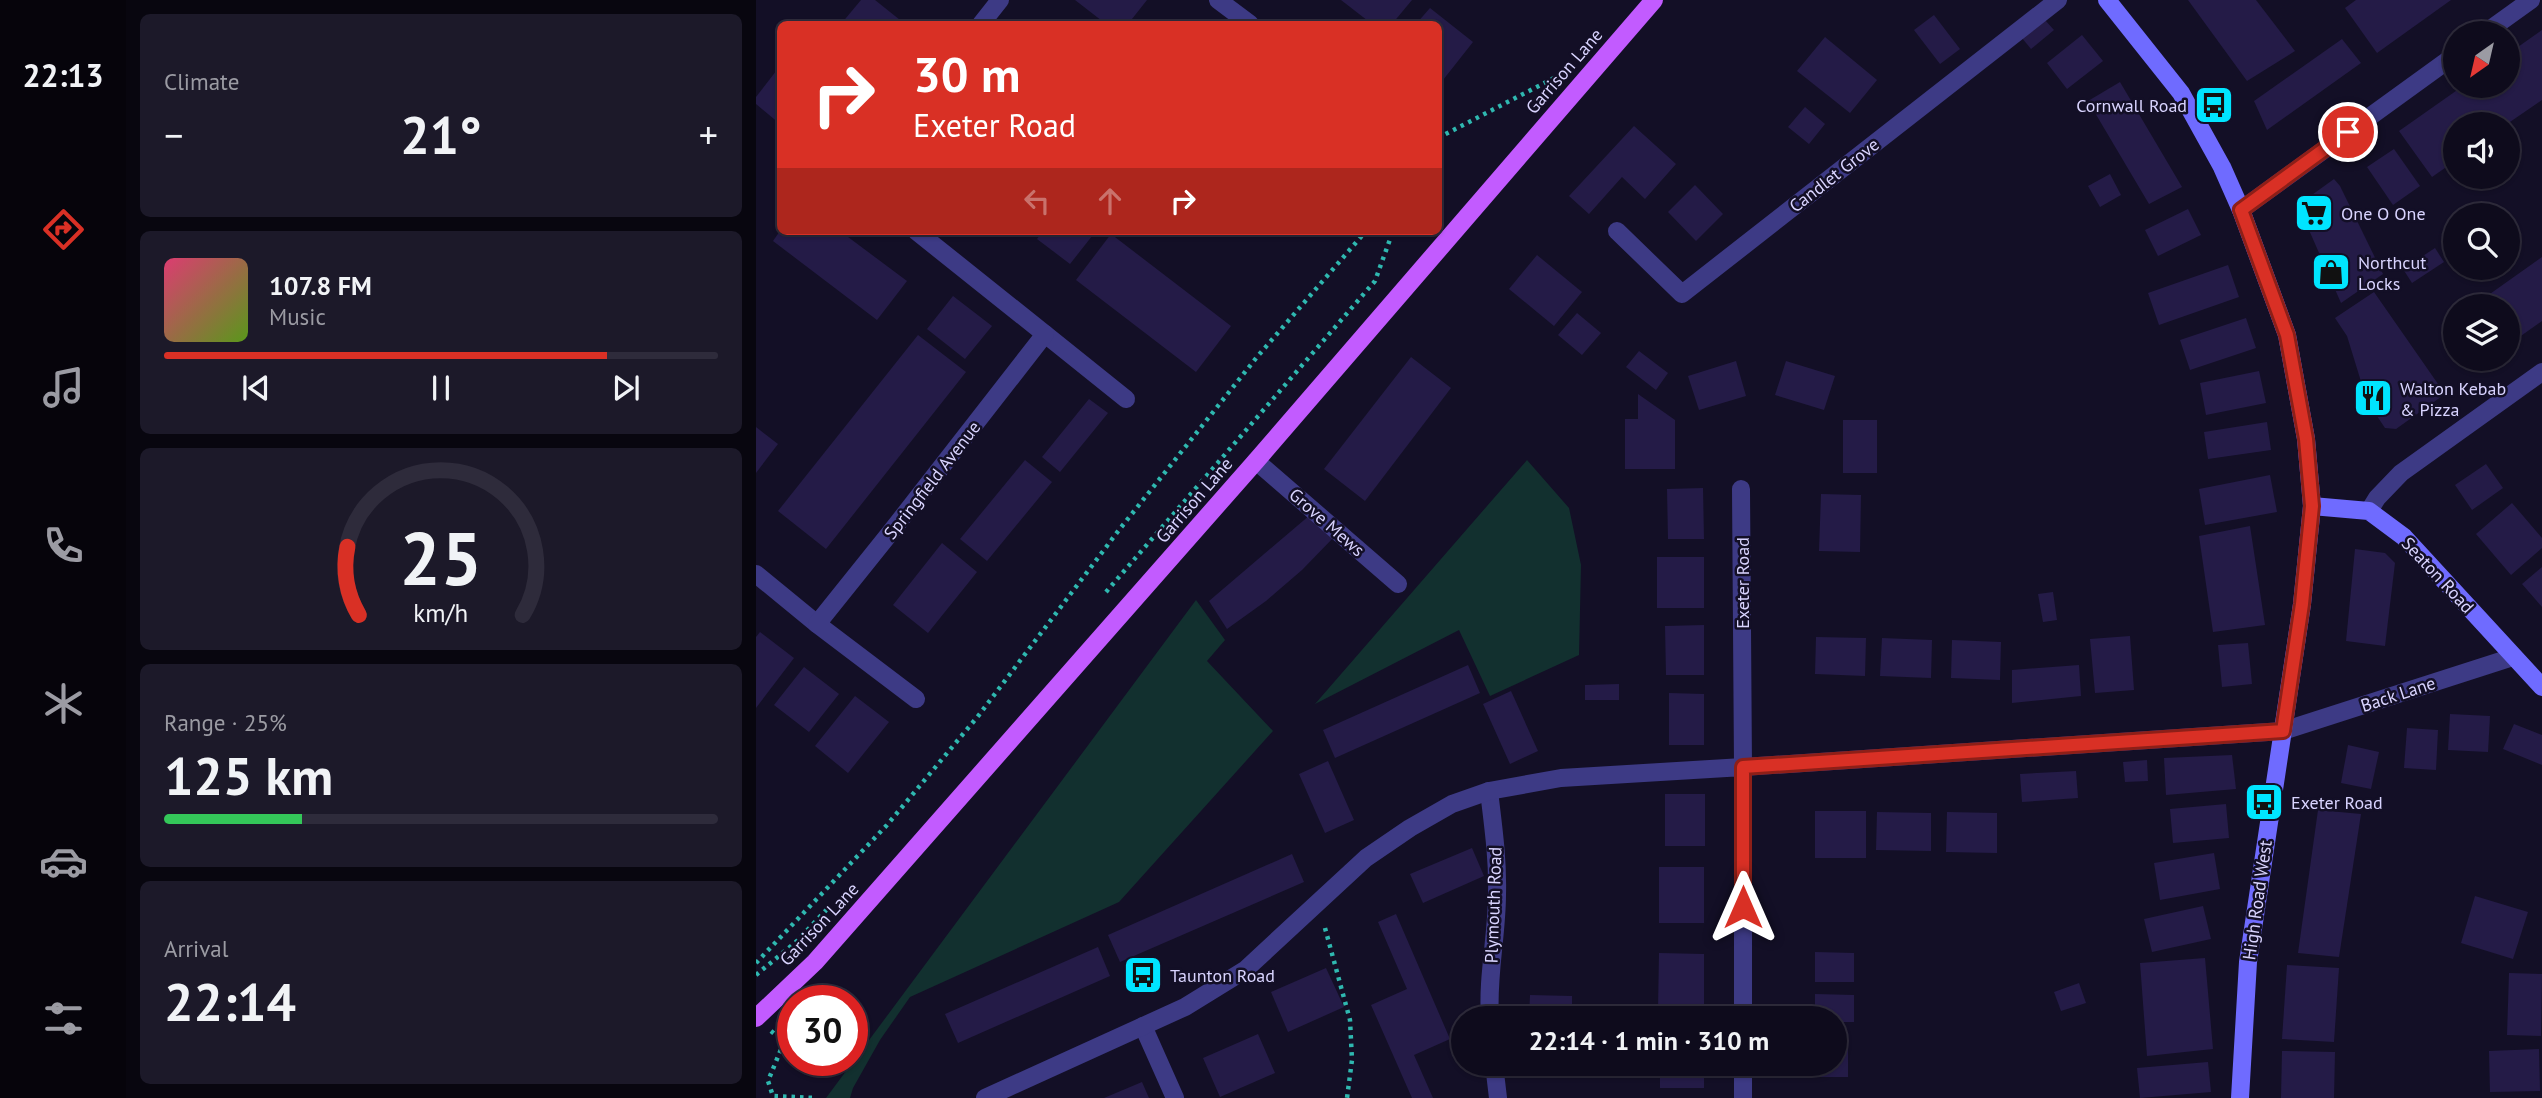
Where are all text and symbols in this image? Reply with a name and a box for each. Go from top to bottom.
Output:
north arrow [2443,21,2520,98]
map controls [2443,21,2520,371]
street label: Garrison Lane [1521,24,1607,118]
text: 30 m [913,42,1020,106]
icon: right [798,49,889,140]
text: 22:13 [22,54,104,96]
text: Climate [164,67,239,96]
bus stop icon: Cornwall Road [2193,84,2235,126]
place label: Cornwall Road [2076,94,2187,117]
text: 21° [400,101,482,168]
pin [2318,102,2378,162]
text: Exeter Road [913,104,1076,146]
text: − [164,110,183,159]
text: + [699,110,718,159]
button: sound [2443,112,2520,189]
icon: arrive [2329,113,2367,151]
street label: Candlet Grove [1784,133,1884,217]
icon: left [1018,182,1056,220]
icon: ahead [1091,182,1129,220]
icon: right [1164,182,1202,220]
supermarket icon: One O One [2293,192,2335,234]
place label: One O One [2341,202,2426,225]
button: search [2443,203,2520,280]
icon: directions [39,205,88,254]
shop icon: Northcut Locks [2310,251,2352,293]
place label: Northcut Locks [2358,251,2426,295]
text: 107.8 FM [269,269,372,302]
button: layers [2443,294,2520,371]
text: Music [269,302,326,331]
icon: music [39,363,88,412]
icon: previous [237,369,275,407]
icon: pause [422,369,460,407]
icon: next [607,369,645,407]
restaurant icon: Walton Kebab & Pizza [2352,377,2394,419]
place label: Walton Kebab & Pizza [2400,377,2506,421]
street label: Springfield Avenue [879,416,985,544]
street label: Garrison Lane [1151,453,1237,547]
street label: Grove Mews [1284,483,1370,561]
text: 25 [400,511,482,605]
icon: phone [39,521,88,570]
street label: Seaton Road [2397,532,2479,618]
street label: Exeter Road [1731,537,1754,629]
text: km/h [414,597,468,629]
street label: Back Lane [2358,671,2438,717]
icon: climate [39,679,88,728]
text: Range · 25% [164,708,287,737]
text: 125 km [164,742,333,809]
bus stop icon: Exeter Road [2243,781,2285,823]
place label: Exeter Road [2291,791,2383,814]
icon: car [39,837,88,886]
street label: High Road West [2237,839,2277,961]
street label: Plymouth Road [1479,846,1507,964]
position arrow [1706,870,1780,944]
street label: Garrison Lane [775,877,863,971]
text: Arrival [164,934,228,963]
bus stop icon: Taunton Road [1122,954,1164,996]
place label: Taunton Road [1170,964,1275,987]
text: 22:14 [164,968,296,1035]
speed limit sign: 30 [777,985,868,1076]
icon: filters [39,994,88,1043]
text: 22:14 · 1 min · 310 m [1529,1024,1769,1057]

